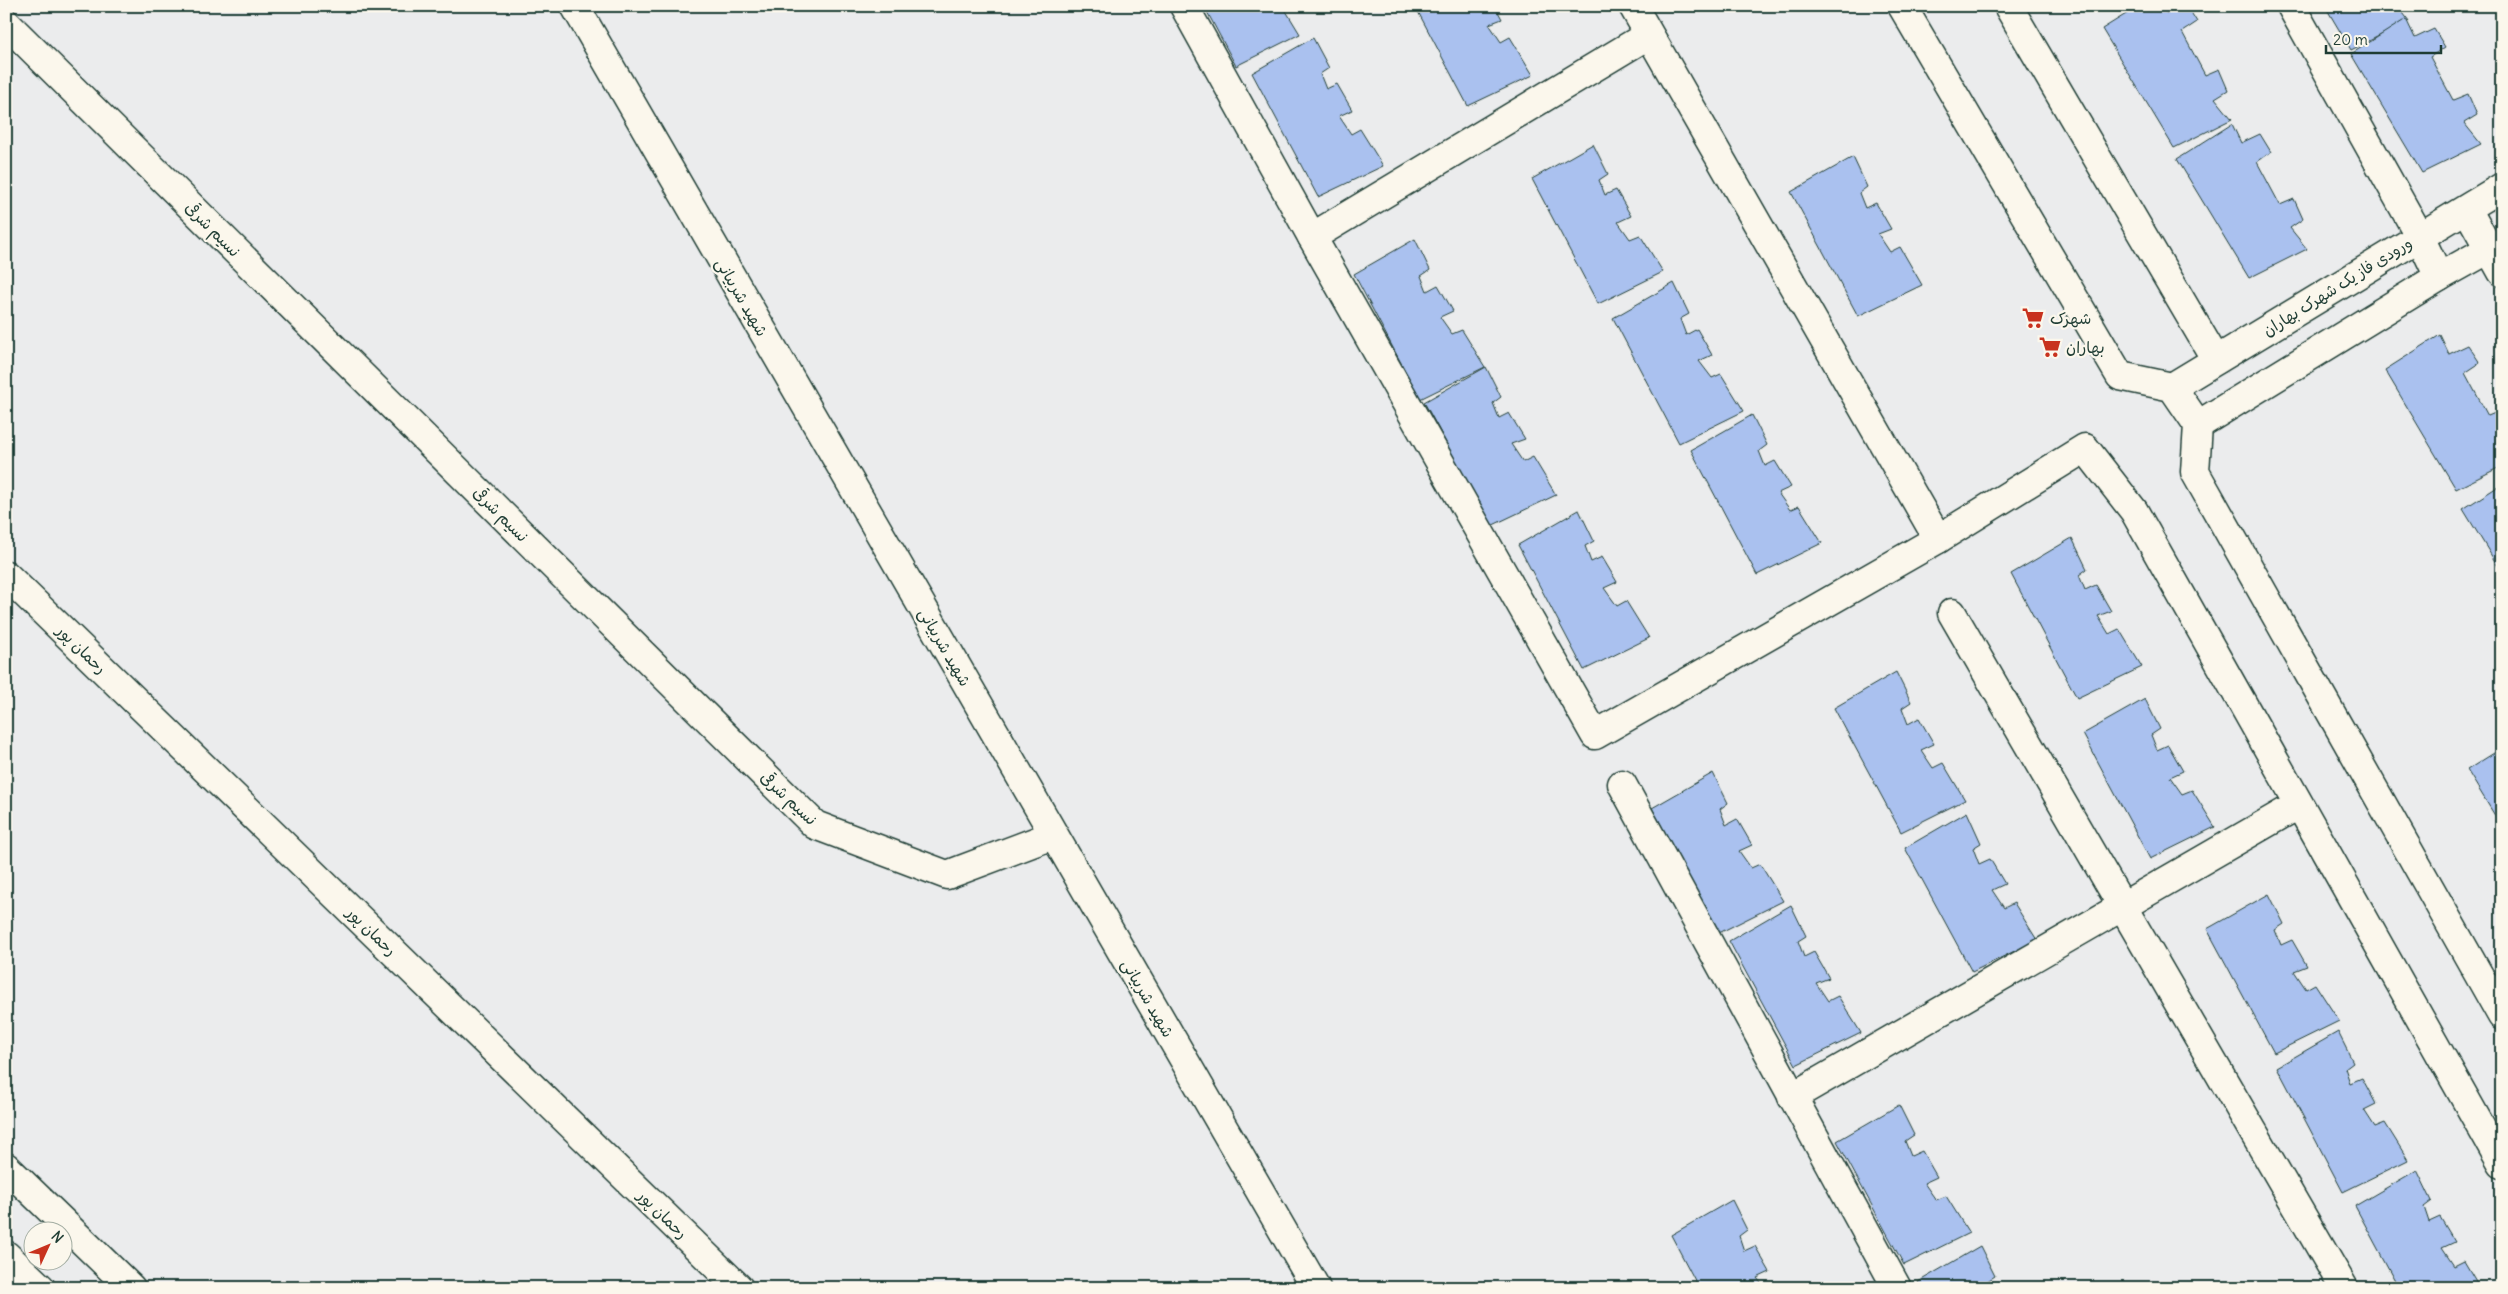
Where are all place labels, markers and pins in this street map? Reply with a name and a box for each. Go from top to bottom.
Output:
supermarket icon: شهرک [2020,305,2046,331]
place label: شهرک [2050,308,2091,328]
supermarket icon: بهاران [2037,334,2063,360]
place label: بهاران [2066,337,2105,357]

